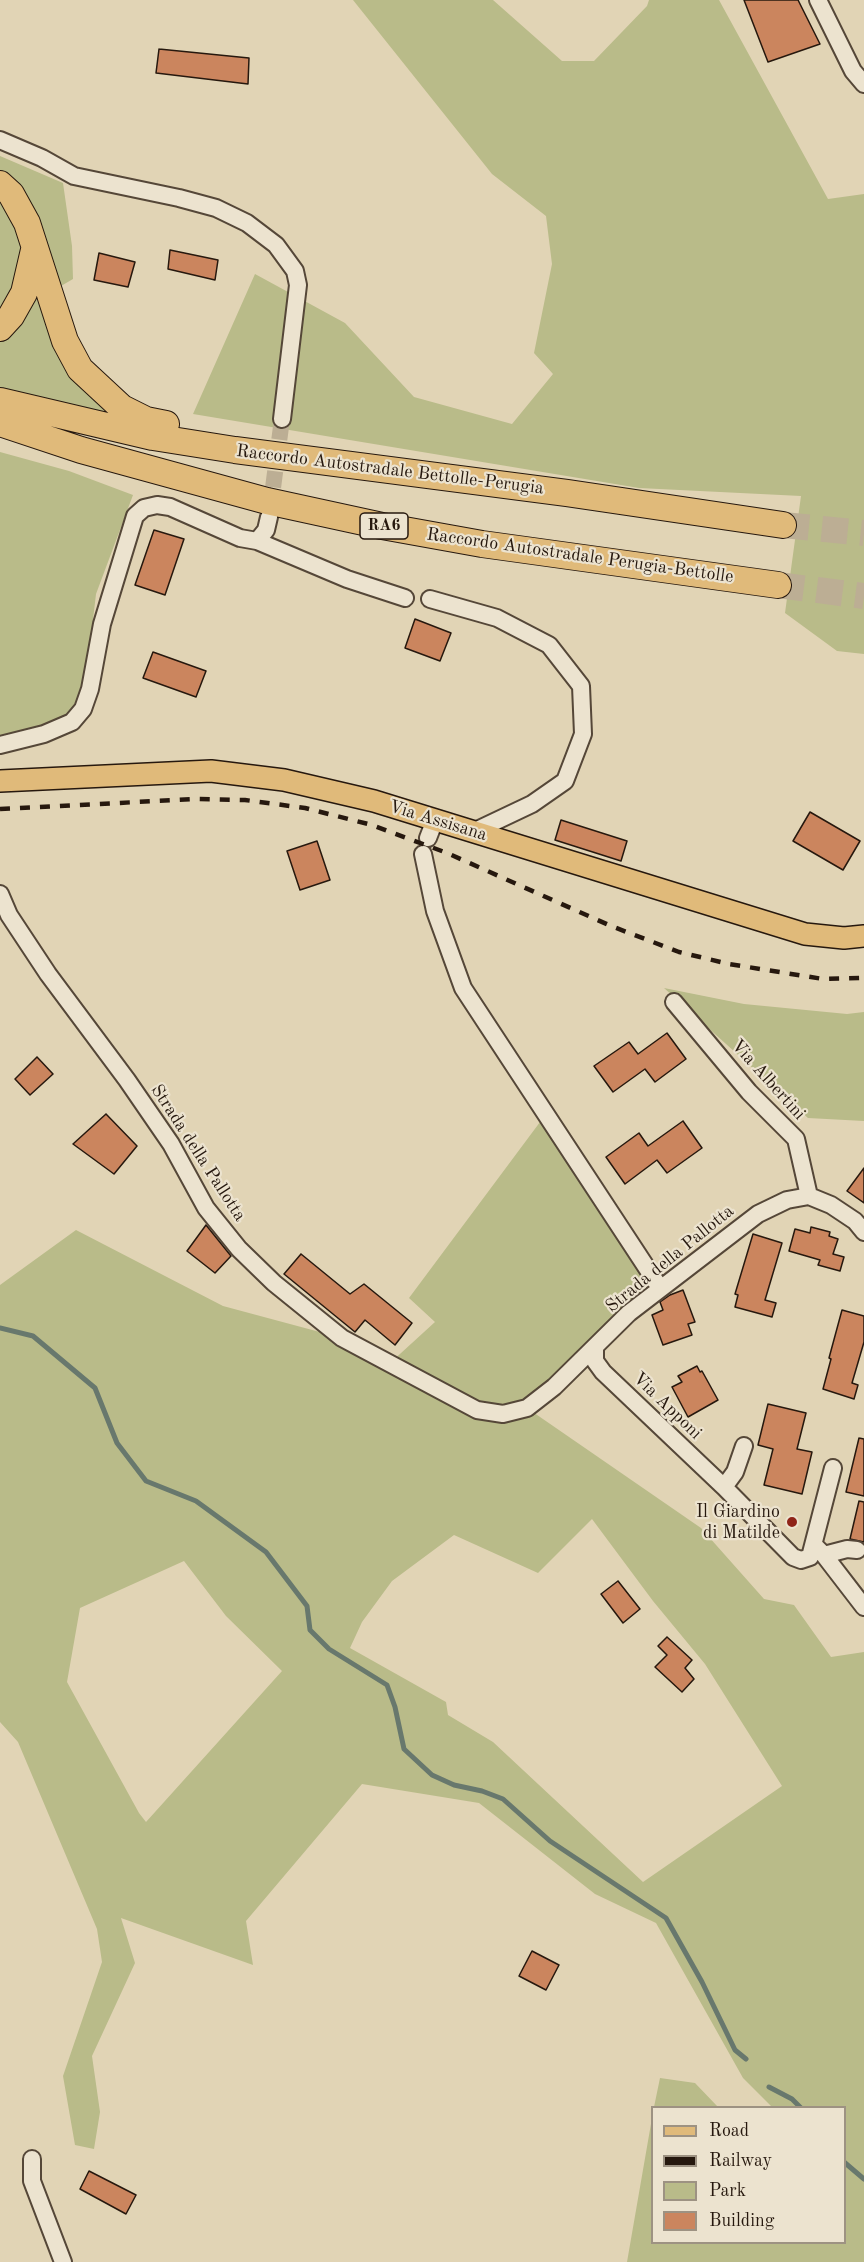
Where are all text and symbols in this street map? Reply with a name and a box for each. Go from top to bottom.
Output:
street label: Raccordo Autostradale Bettolle-Perugia [235,440,545,500]
road number: RA6 [360,513,408,539]
street label: Raccordo Autostradale Perugia-Bettolle [425,524,735,588]
street label: Via Assisana [386,796,490,846]
street label: Via Albertini [726,1035,810,1125]
street label: Strada della Pallotta [146,1080,250,1226]
street label: Strada della Pallotta [601,1201,739,1317]
street label: Via Apponi [628,1368,706,1444]
place label: Il Giardino di Matilde [696,1501,780,1544]
marker: Il Giardino di Matilde [785,1515,799,1529]
legend [651,2106,846,2244]
text: Road [709,2122,749,2140]
text: Railway [709,2152,772,2170]
text: Park [709,2182,746,2200]
text: Building [709,2212,774,2230]

